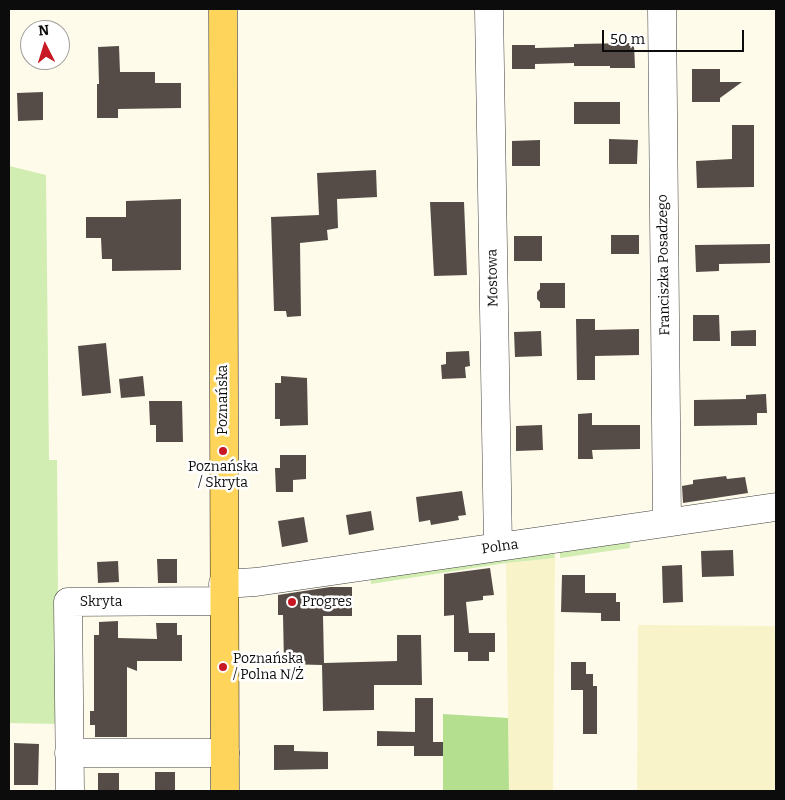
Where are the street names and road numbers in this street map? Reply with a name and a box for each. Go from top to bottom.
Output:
street label: Franciszka Posadzego [654,194,674,336]
street label: Mostowa [484,249,502,307]
street label: Poznańska [215,365,231,435]
street label: Polna [481,536,519,558]
street label: Skryta [80,594,122,610]

